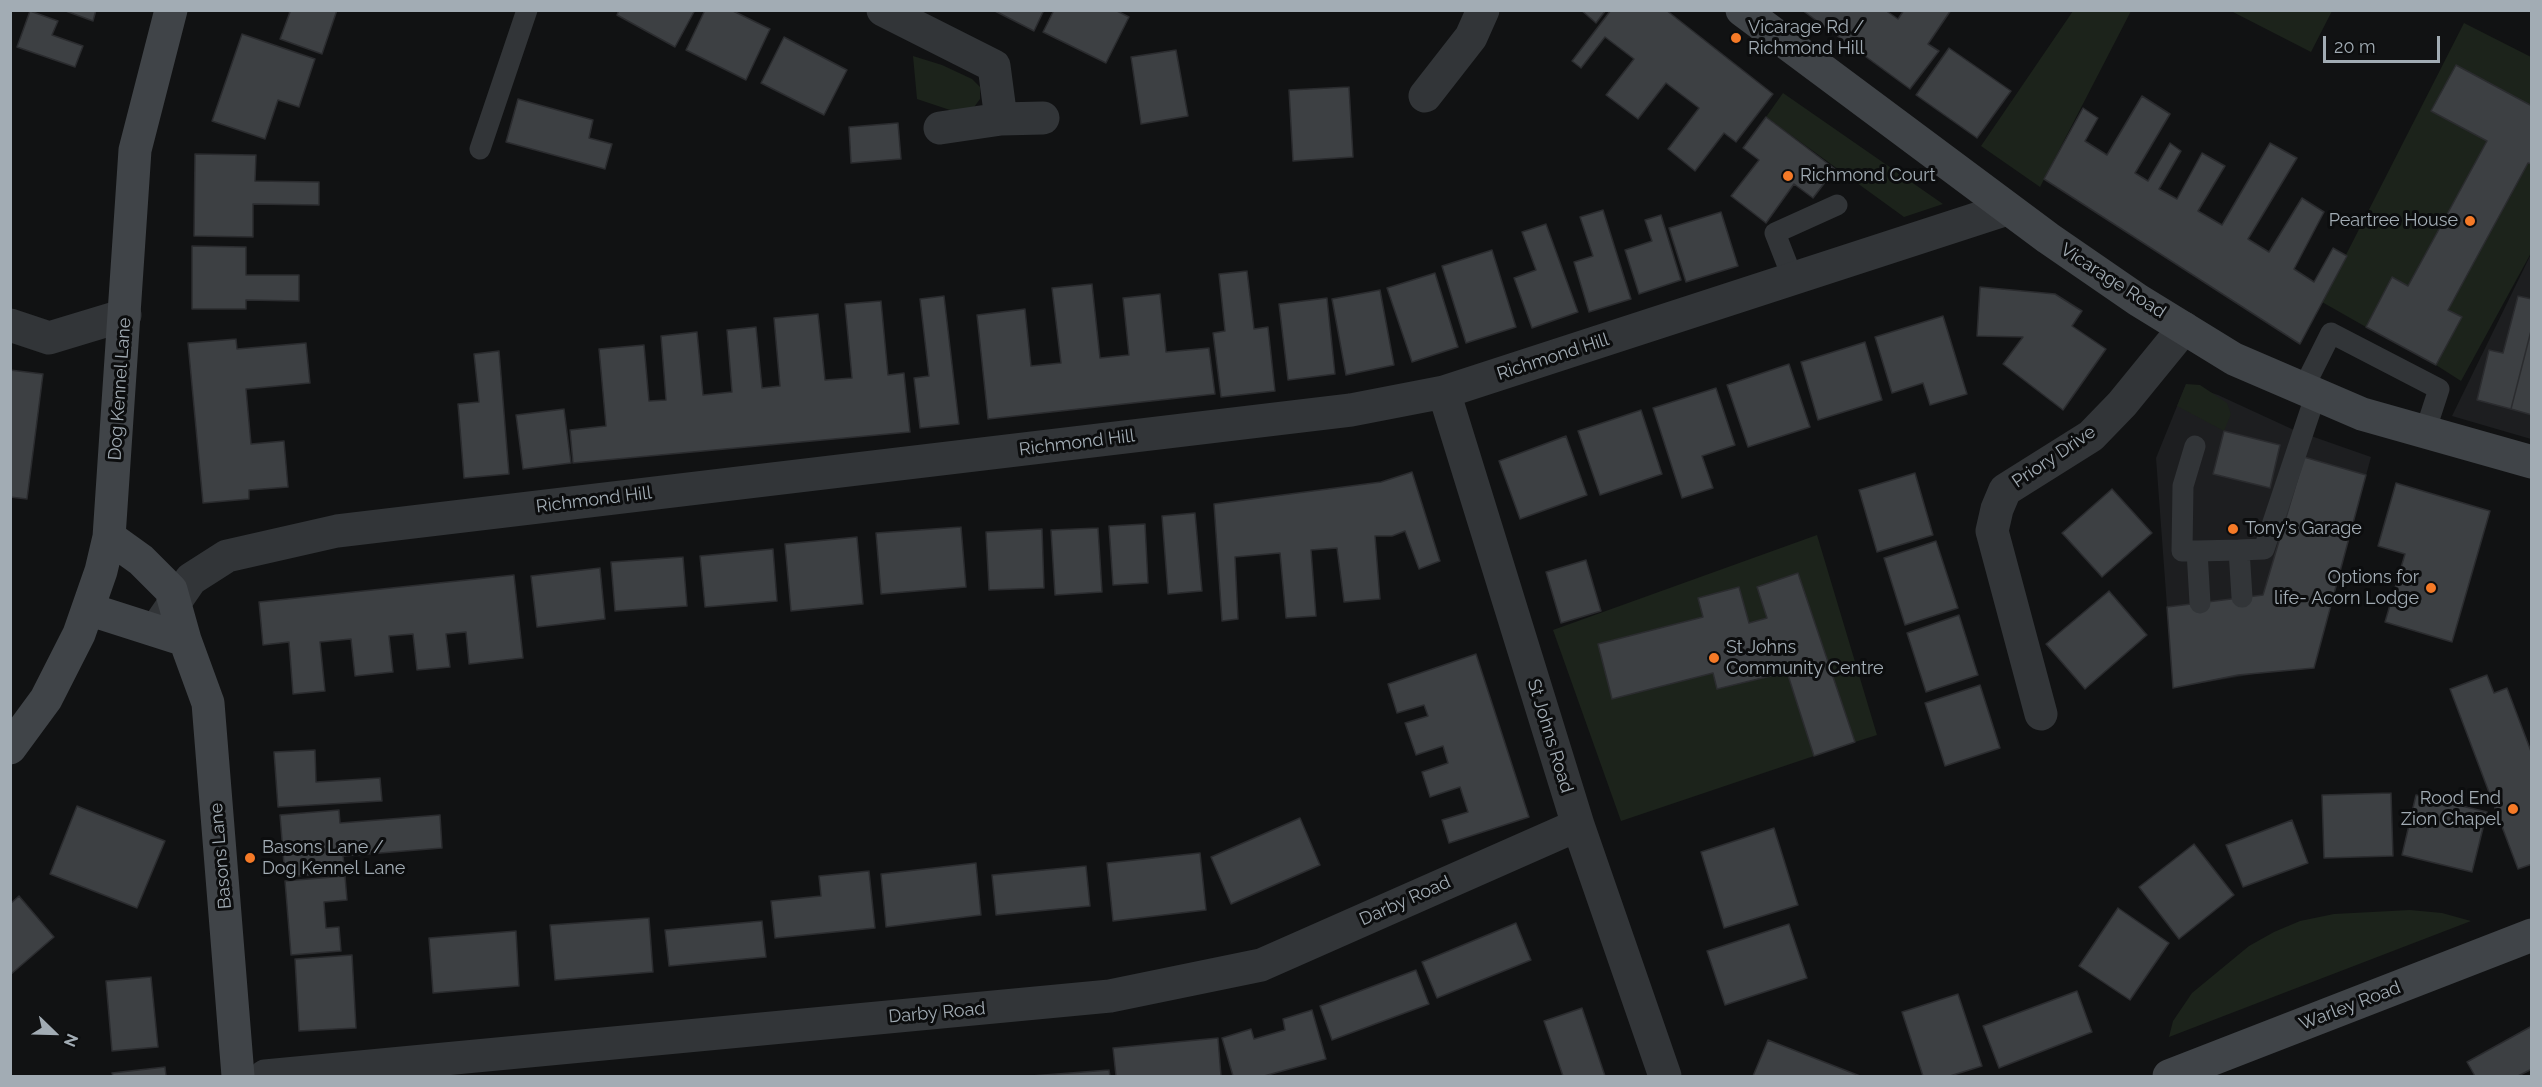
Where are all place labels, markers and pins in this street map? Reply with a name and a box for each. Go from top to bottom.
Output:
place label: Vicarage Rd / Richmond Hill [1748,17,1864,60]
marker: Vicarage Rd / Richmond Hill [1729,31,1743,45]
place label: Richmond Court [1800,165,1936,187]
marker: Richmond Court [1781,169,1795,183]
place label: Peartree House [2329,210,2458,232]
marker: Peartree House [2463,214,2477,228]
place label: Tony's Garage [2245,518,2362,540]
marker: Tony's Garage [2226,522,2240,536]
place label: Options for life- Acorn Lodge [2274,567,2419,610]
marker: Options for life- Acorn Lodge [2424,581,2438,595]
place label: St Johns Community Centre [1726,637,1884,680]
marker: St Johns Community Centre [1707,651,1721,665]
place label: Rood End Zion Chapel [2401,788,2501,830]
marker: Rood End Zion Chapel [2506,802,2520,816]
place label: Basons Lane / Dog Kennel Lane [262,837,405,880]
marker: Basons Lane / Dog Kennel Lane [243,851,257,865]

